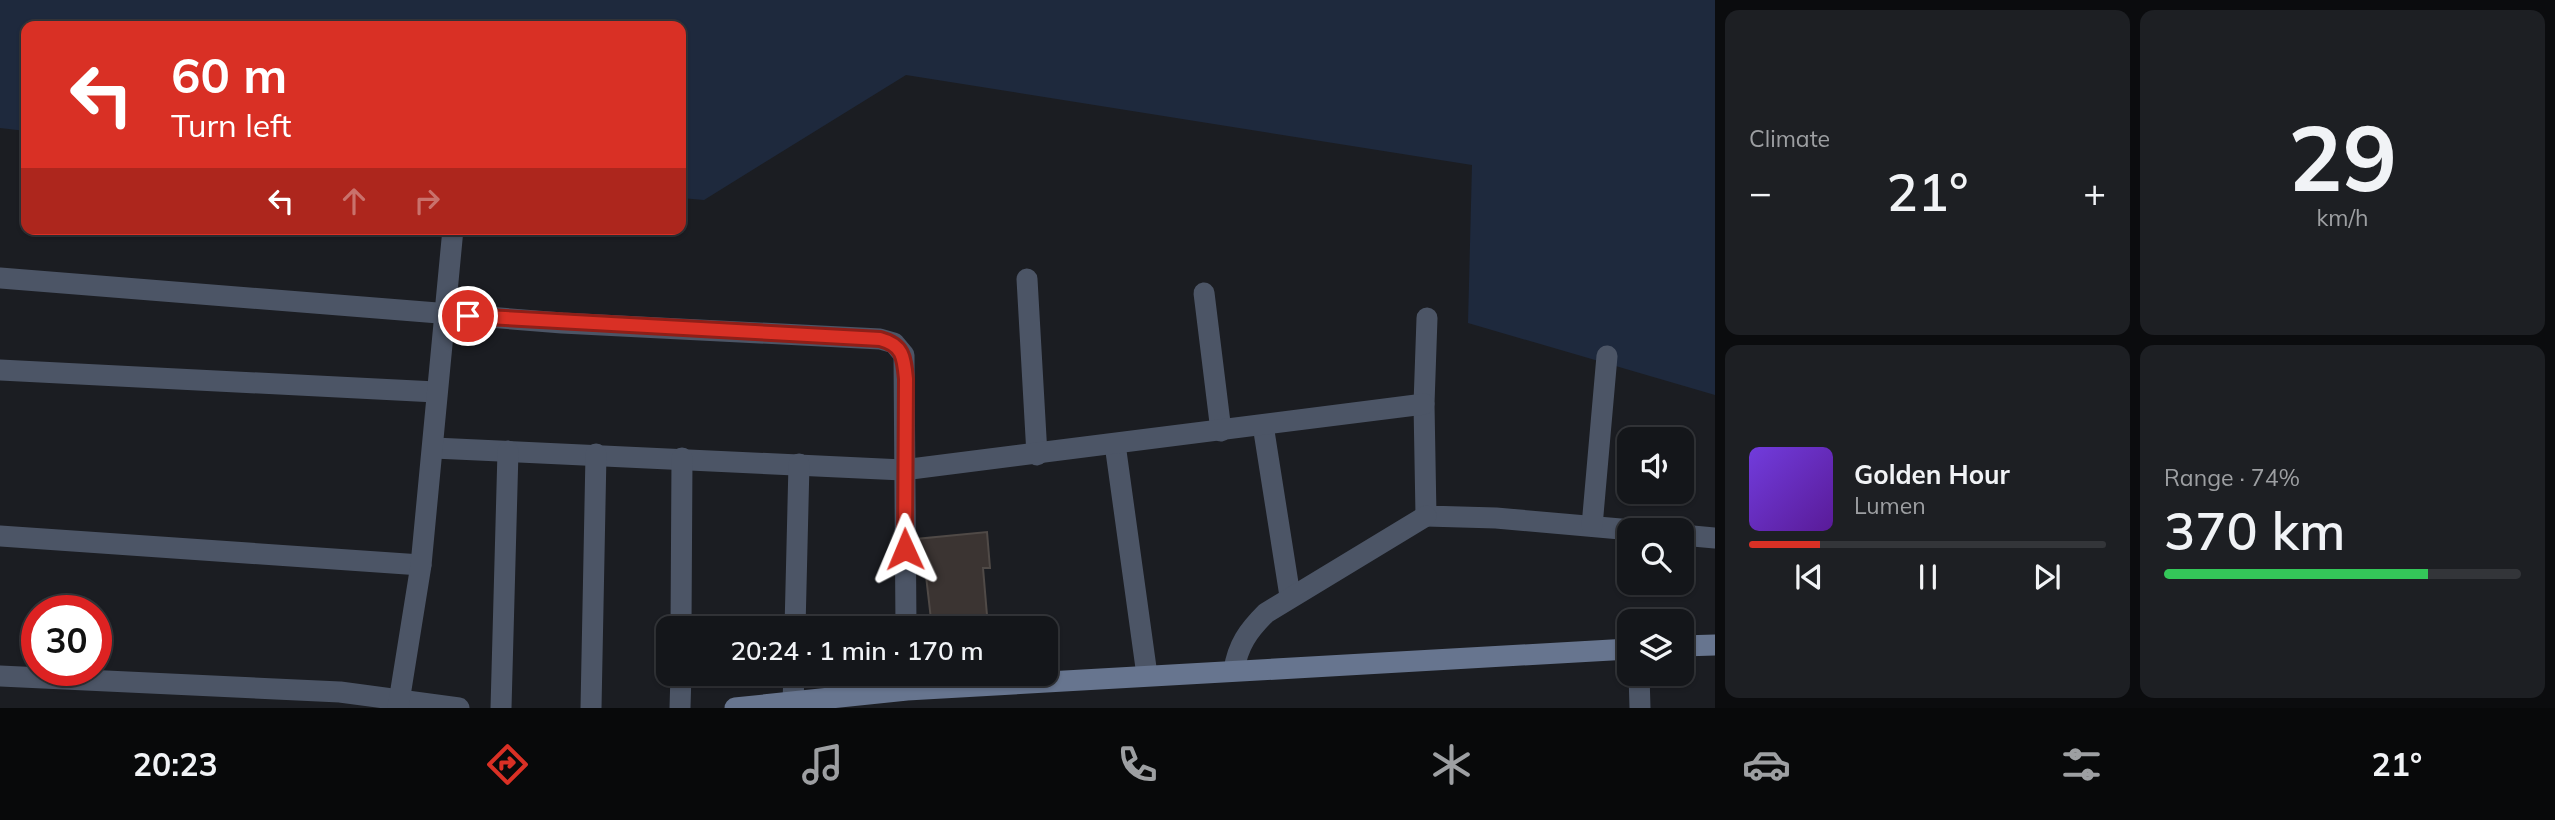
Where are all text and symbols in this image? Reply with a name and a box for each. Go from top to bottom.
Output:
text: 60 m [171,44,287,105]
icon: left [56,49,147,140]
text: 29 [2288,100,2397,214]
text: Turn left [171,105,291,145]
text: Climate [1749,124,1830,153]
text: 21° [1887,159,1968,224]
text: − [1749,168,1772,216]
text: + [2083,168,2106,216]
icon: left [262,182,300,220]
icon: ahead [335,182,373,220]
icon: right [408,182,446,220]
text: km/h [2316,203,2369,232]
pin [438,286,498,346]
icon: arrive [449,297,487,335]
map controls [1617,427,1694,686]
button: sound [1617,427,1694,504]
text: Golden Hour [1854,458,2010,491]
text: Range · 74% [2164,463,2300,492]
text: Lumen [1854,491,1926,520]
text: 370 km [2164,498,2345,563]
position arrow [868,512,942,586]
button: search [1617,518,1694,595]
icon: previous [1790,558,1828,596]
icon: pause [1909,558,1947,596]
icon: next [2028,558,2066,596]
speed limit sign: 30 [21,595,112,686]
button: layers [1617,609,1694,686]
text: 20:24 · 1 min · 170 m [730,634,984,667]
icon: directions [483,740,532,789]
icon: music [798,740,847,789]
icon: phone [1113,740,1162,789]
icon: climate [1427,740,1476,789]
icon: car [1742,740,1791,789]
icon: filters [2057,740,2106,789]
text: 20:23 [133,744,218,784]
text: 21° [2372,744,2422,784]

